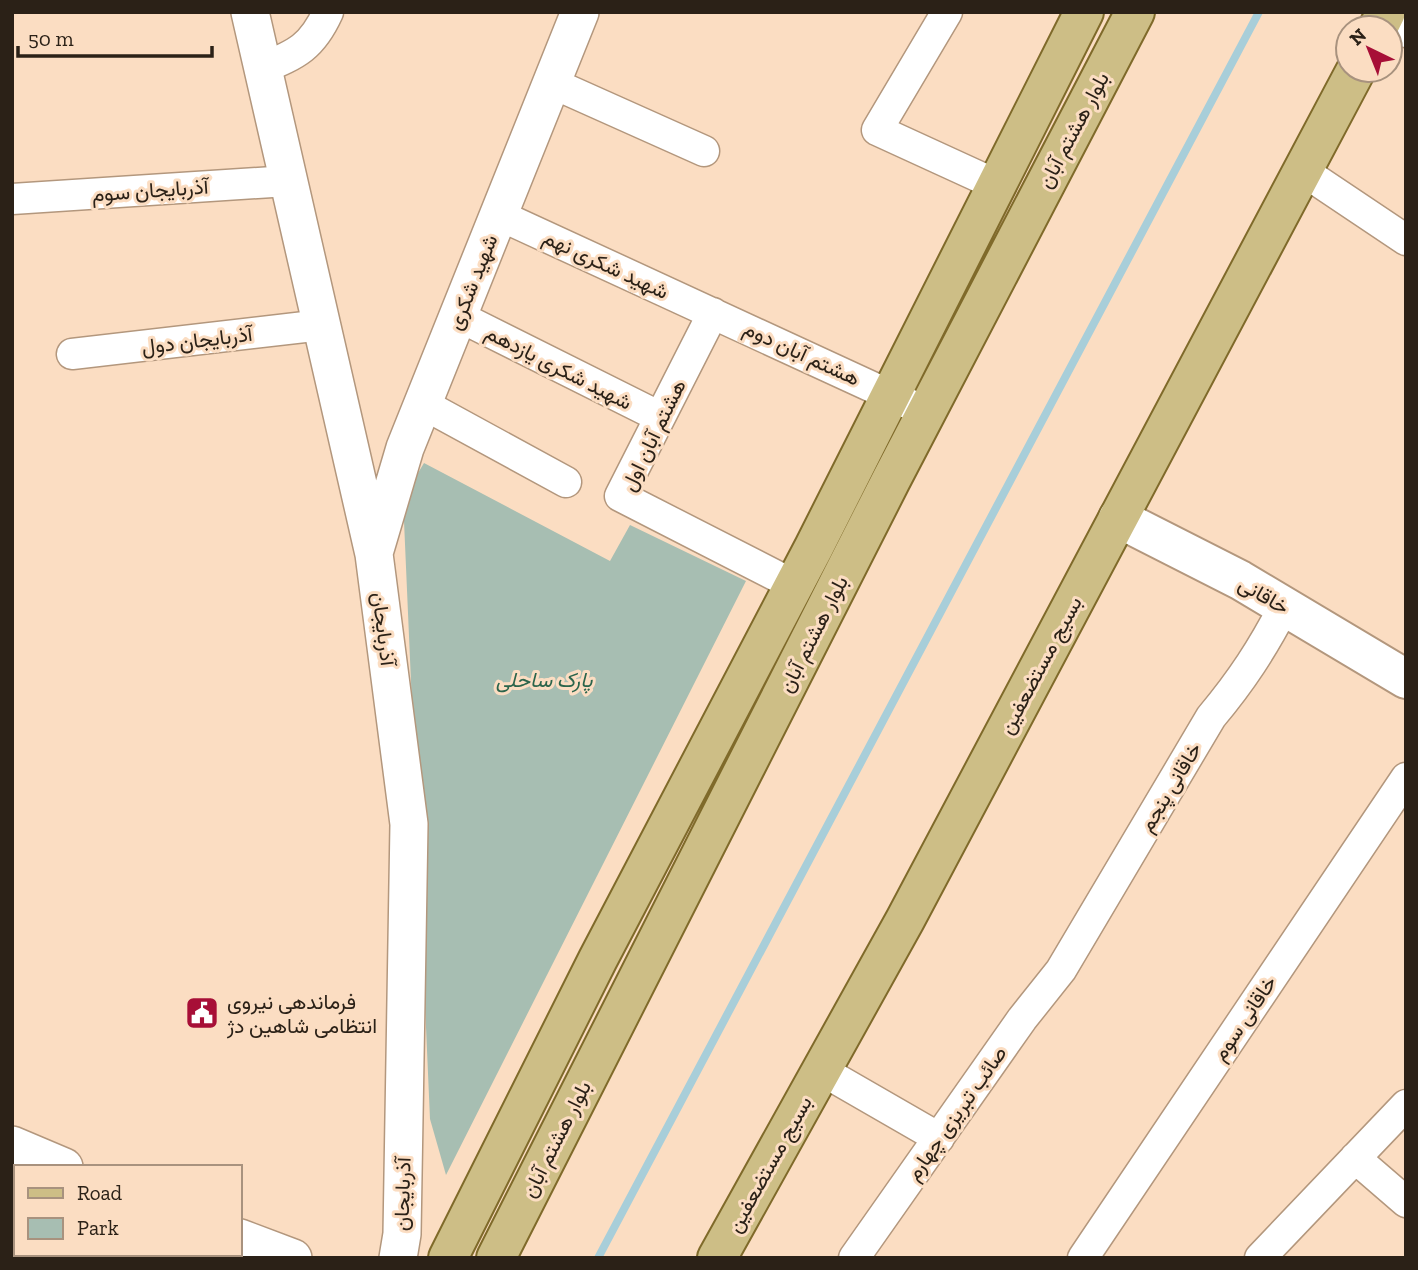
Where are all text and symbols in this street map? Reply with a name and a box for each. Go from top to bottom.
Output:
scale bar [18,14,212,58]
north arrow [1334,14,1404,84]
text: N [1345,24,1371,50]
text: 50 m [28,26,74,51]
street label: بلوار هشتم آبان [1032,68,1116,193]
street label: آذربایجان سوم [91,173,211,209]
street label: شهید شکری نهم [539,224,673,306]
street label: شهید شکری [442,231,503,334]
street label: هشتم آبان دوم [739,315,864,393]
street label: شهید شکری یازدهم [481,319,636,416]
street label: آذربایجان دول [140,321,256,360]
street label: هشتم آبان اول [615,375,693,496]
street label: بلوار هشتم آبان [773,571,855,697]
street label: خاقانی [1234,571,1294,619]
street label: آذربایجان [366,591,401,669]
street label: بسیج مستضعفین [993,592,1089,739]
park label: پارک ساحلی [496,667,593,694]
street label: خاقانی پنجم [1133,738,1208,837]
street label: خاقانی سوم [1206,971,1283,1066]
place label: فرماندهی نیروی انتظامی شاهین دژ [226,989,377,1039]
public building icon: فرماندهی نیروی انتظامی شاهین دژ [183,994,221,1032]
street label: صائب تبریزی چهارم [900,1041,1013,1186]
street label: بلوار هشتم آبان [516,1076,598,1202]
street label: بسیج مستضعفین [721,1091,819,1238]
street label: آذربایجان [388,1155,417,1231]
legend [14,1165,242,1256]
text: Road [77,1180,123,1205]
text: Park [77,1215,119,1240]

